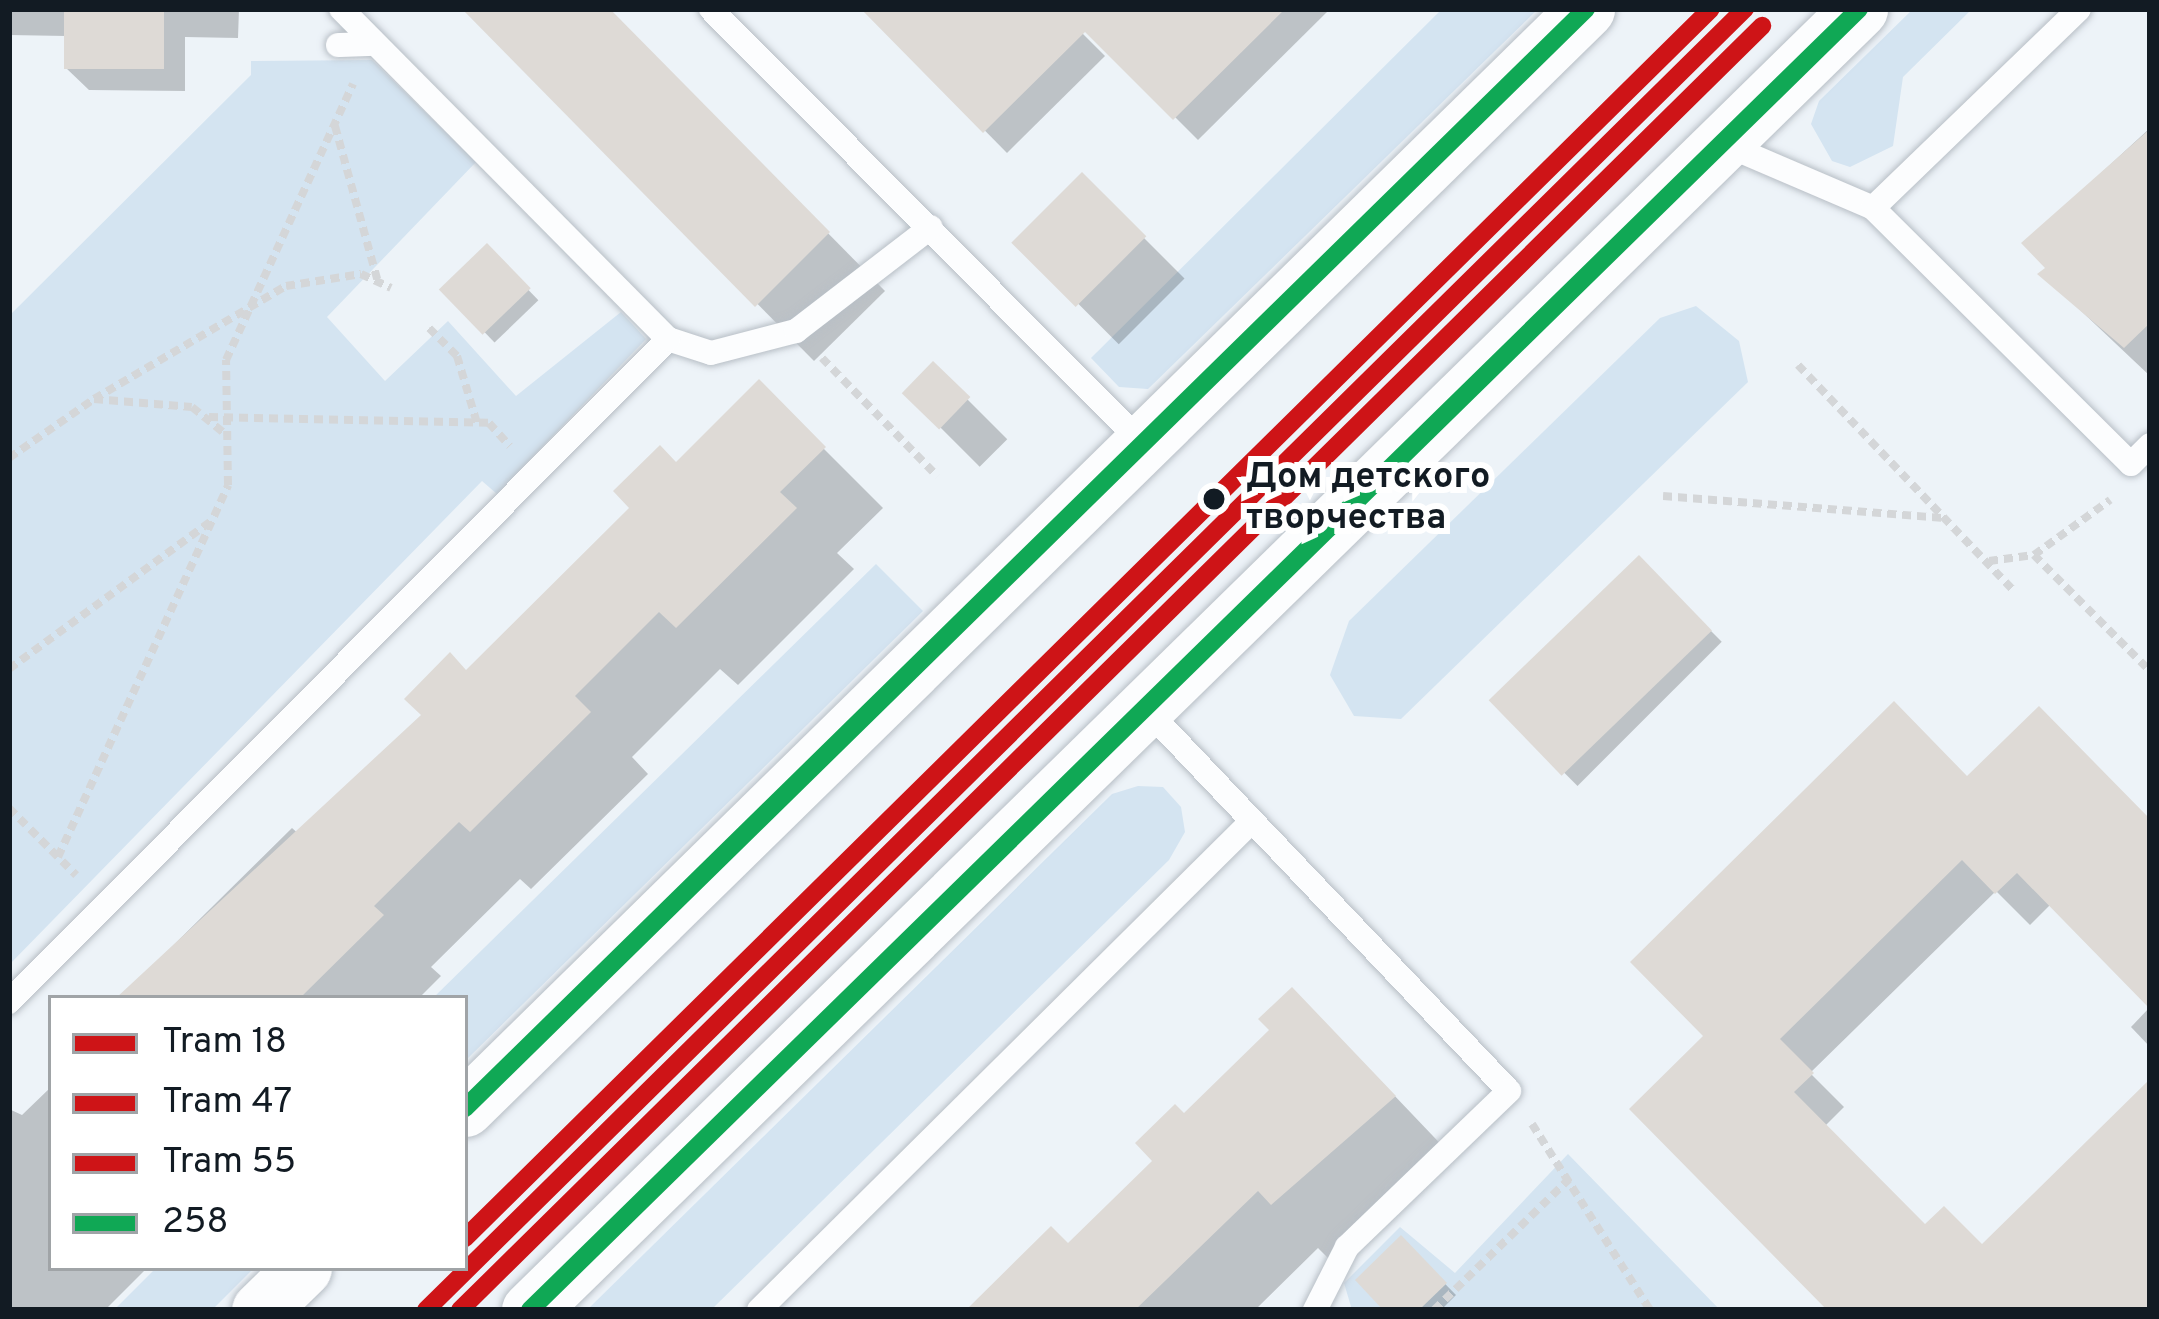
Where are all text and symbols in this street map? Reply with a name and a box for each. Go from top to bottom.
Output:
place label: Дом детского творчества [1246,456,1490,541]
marker: Дом детского творчества [1193,478,1235,520]
legend [48,995,468,1271]
text: Tram 18 [162,1020,287,1066]
text: Tram 47 [162,1080,292,1126]
text: Tram 55 [162,1140,296,1186]
text: 258 [162,1200,228,1246]

